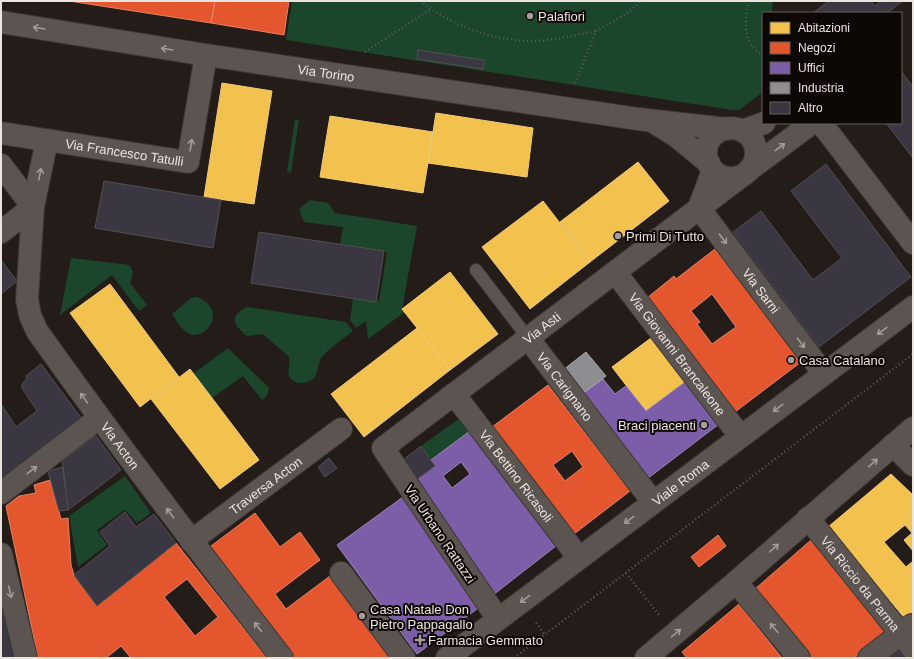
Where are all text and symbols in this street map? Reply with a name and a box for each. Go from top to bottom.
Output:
place label: Palafiori [538,9,585,24]
marker: Palafiori [525,11,535,21]
legend [762,12,902,124]
text: Abitazioni [798,21,850,35]
one-way arrow [33,24,46,32]
text: Negozi [798,41,835,55]
one-way arrow [161,45,174,53]
street label: Via Torino [297,61,356,84]
text: Uffici [798,61,824,75]
text: Industria [798,81,844,95]
text: Altro [798,101,823,115]
street label: Via Francesco Tatulli [64,136,185,169]
one-way arrow [187,138,195,151]
one-way arrow [775,142,786,151]
one-way arrow [36,167,44,180]
place label: Primi Di Tutto [626,229,704,244]
marker: Primi Di Tutto [613,231,623,241]
one-way arrow [719,234,727,245]
street label: Via Sarni [739,265,783,316]
street label: Via Giovanni Brancaleone [626,290,729,418]
street label: Via Asti [520,309,563,347]
one-way arrow [876,327,887,335]
one-way arrow [797,337,805,348]
street label: Via Carignano [534,349,596,424]
place label: Casa Catalano [799,353,885,368]
marker: Casa Catalano [786,355,796,365]
one-way arrow [80,392,88,403]
one-way arrow [772,404,783,413]
place label: Braci piacenti [618,418,696,433]
street label: Via Acton [98,419,143,472]
marker: Braci piacenti [699,420,709,430]
street label: Via Bettino Ricasoli [477,427,556,525]
street label: Traversa Acton [226,453,305,517]
street label: Viale Roma [649,456,712,508]
one-way arrow [867,459,877,468]
one-way arrow [26,465,37,474]
street label: Via Urbano Rattazzi [402,482,479,586]
one-way arrow [166,508,174,519]
one-way arrow [624,516,635,524]
street label: Via Riccio da Parma [818,533,904,635]
one-way arrow [769,544,779,553]
one-way arrow [7,585,14,598]
one-way arrow [520,594,531,603]
place label: Casa Natale Don Pietro Pappagallo [370,602,473,632]
marker: Casa Natale Don Pietro Pappagallo [357,611,367,621]
one-way arrow [254,622,263,633]
one-way arrow [770,623,779,633]
one-way arrow [671,629,681,638]
place label: Farmacia Gemmato [428,633,543,648]
marker: Farmacia Gemmato [415,635,425,645]

